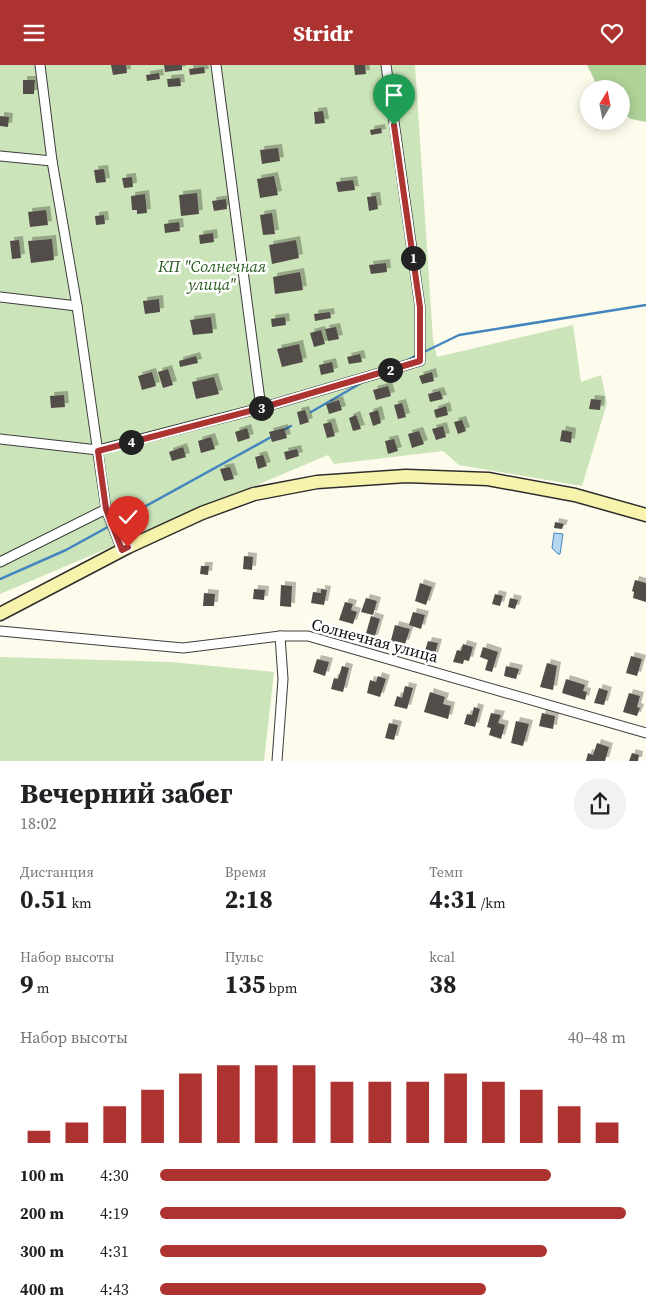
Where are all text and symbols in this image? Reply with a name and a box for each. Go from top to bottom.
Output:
text: Stridr [293,18,353,48]
icon: menu [20,19,48,47]
icon: heart [598,19,626,47]
pin [373,74,415,125]
north arrow [580,80,630,130]
map controls [580,80,630,130]
icon: arrive [380,81,408,109]
pin: 1 [400,245,426,271]
text: 1 [410,248,417,268]
park label: КП "Солнечная улица" [157,255,266,295]
pin: 2 [378,357,402,383]
text: 2 [387,360,394,380]
pin: 3 [248,395,274,421]
text: 3 [258,398,265,418]
pin: 4 [118,429,144,455]
text: 4 [128,432,135,452]
pin [107,496,149,547]
icon: check [114,503,142,531]
street label: Солнечная улица [309,613,442,668]
text: Вечерний забег [20,774,233,812]
button: share [574,778,626,830]
text: 18:02 [20,812,57,834]
text: Дистанция [20,862,94,882]
text: Время [225,862,266,882]
text: Темп [429,862,463,882]
text: 0.51 [20,882,68,916]
text: 2:18 [225,882,273,916]
text: 4:31 [429,882,477,916]
text: km [68,893,92,913]
text: /km [477,893,506,913]
text: Набор высоты [20,947,114,967]
text: Пульс [225,947,264,967]
text: kcal [429,947,455,967]
text: 9 [20,967,34,1001]
text: 135 [225,967,265,1001]
text: 38 [429,967,456,1001]
text: m [34,978,49,998]
text: bpm [265,978,297,998]
text: Набор высоты [20,1026,128,1048]
text: 40–48 m [568,1026,626,1048]
text: 100 m [20,1164,64,1186]
text: 4:30 [100,1164,129,1186]
text: 200 m [20,1202,64,1224]
text: 4:19 [100,1202,129,1224]
text: 300 m [20,1240,64,1262]
text: 4:31 [100,1240,129,1262]
text: 400 m [20,1278,64,1300]
text: 4:43 [100,1278,129,1300]

